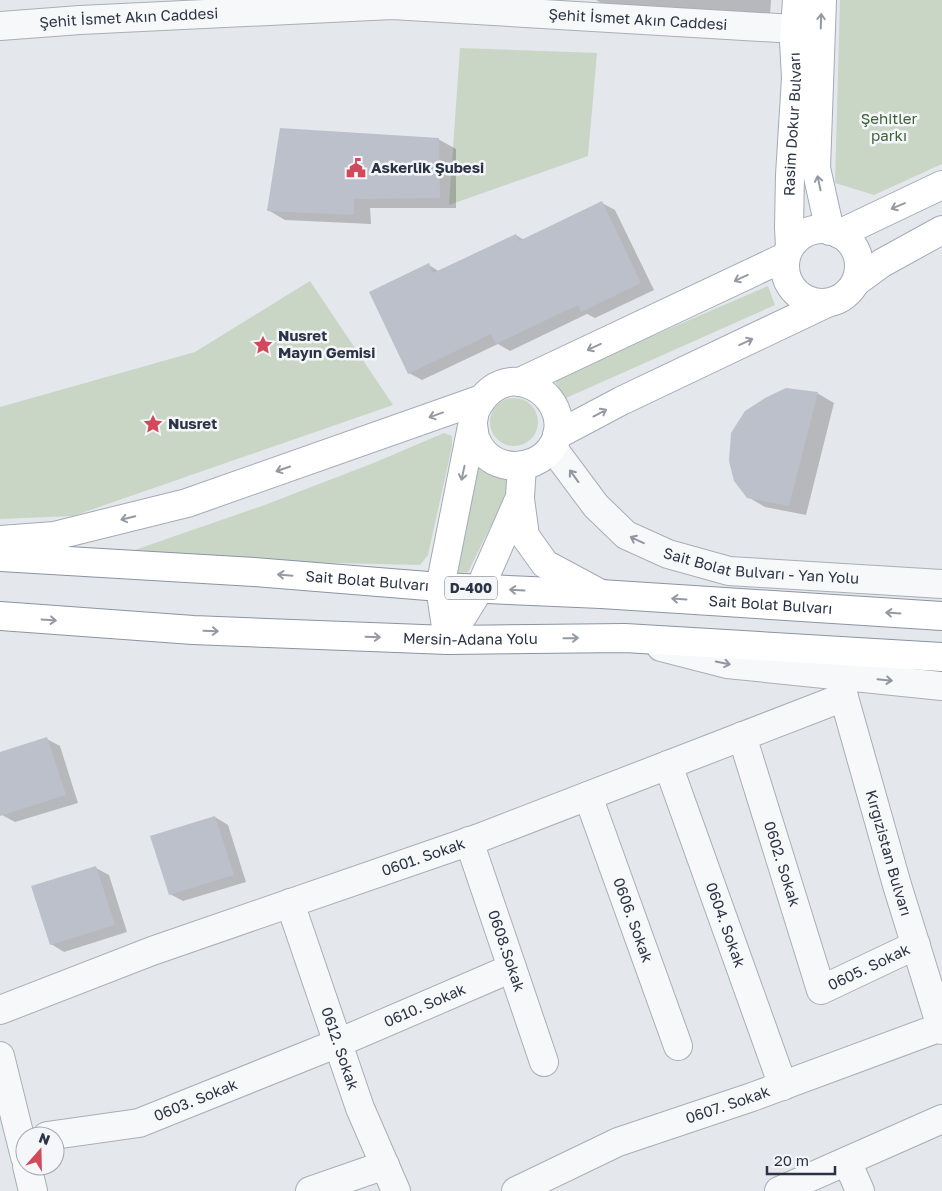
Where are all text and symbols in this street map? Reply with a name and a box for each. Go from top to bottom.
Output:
street label: Şehit İsmet Akın Caddesi [39,3,219,31]
street label: Şehit İsmet Akın Caddesi [548,4,728,33]
one-way arrow [817,14,826,30]
street label: Rasim Dokur Bulvarı [780,52,804,196]
park label: Şehitler parkı [861,109,918,144]
public building icon: Askerlik Şubesi [345,157,367,179]
place label: Askerlik Şubesi [371,158,484,176]
one-way arrow [814,176,823,192]
one-way arrow [891,201,906,211]
one-way arrow [734,274,749,283]
place label: Nusret Mayın Gemisi [278,326,375,361]
place icon: Nusret Mayın Gemisi [252,334,274,356]
one-way arrow [738,337,753,346]
one-way arrow [587,343,602,353]
one-way arrow [592,407,606,417]
one-way arrow [429,411,444,420]
place icon: Nusret [142,413,164,435]
place label: Nusret [168,414,217,432]
one-way arrow [275,465,291,474]
one-way arrow [458,465,467,481]
one-way arrow [569,469,579,483]
one-way arrow [120,513,136,523]
one-way arrow [630,534,645,544]
street label: Sait Bolat Bulvarı - Yan Yolu [661,543,860,587]
street label: Sait Bolat Bulvarı [305,566,430,594]
one-way arrow [277,570,293,579]
road number: D-400 [445,576,497,600]
one-way arrow [509,586,525,595]
street label: Sait Bolat Bulvarı [708,591,833,617]
one-way arrow [671,595,687,604]
one-way arrow [886,608,902,618]
one-way arrow [40,615,56,624]
one-way arrow [202,626,218,635]
street label: Mersin-Adana Yolu [403,628,538,648]
one-way arrow [365,633,381,642]
one-way arrow [562,634,578,643]
one-way arrow [715,659,731,668]
one-way arrow [877,675,893,685]
street label: Kırgızistan Bulvarı [863,788,916,918]
street label: 0602. Sokak [761,819,805,909]
street label: 0601. Sokak [379,833,468,879]
street label: 0606. Sokak [610,875,657,965]
street label: 0604. Sokak [703,880,750,970]
street label: 0608.Sokak [485,907,530,994]
street label: 0605. Sokak [825,939,913,994]
street label: 0610. Sokak [381,979,469,1030]
street label: 0612. Sokak [318,1005,363,1093]
street label: 0603. Sokak [151,1074,240,1124]
street label: 0607. Sokak [683,1081,773,1127]
north arrow [15,1126,65,1176]
text: N [37,1129,53,1148]
scale bar [767,1144,834,1176]
text: 20 m [774,1151,809,1169]

